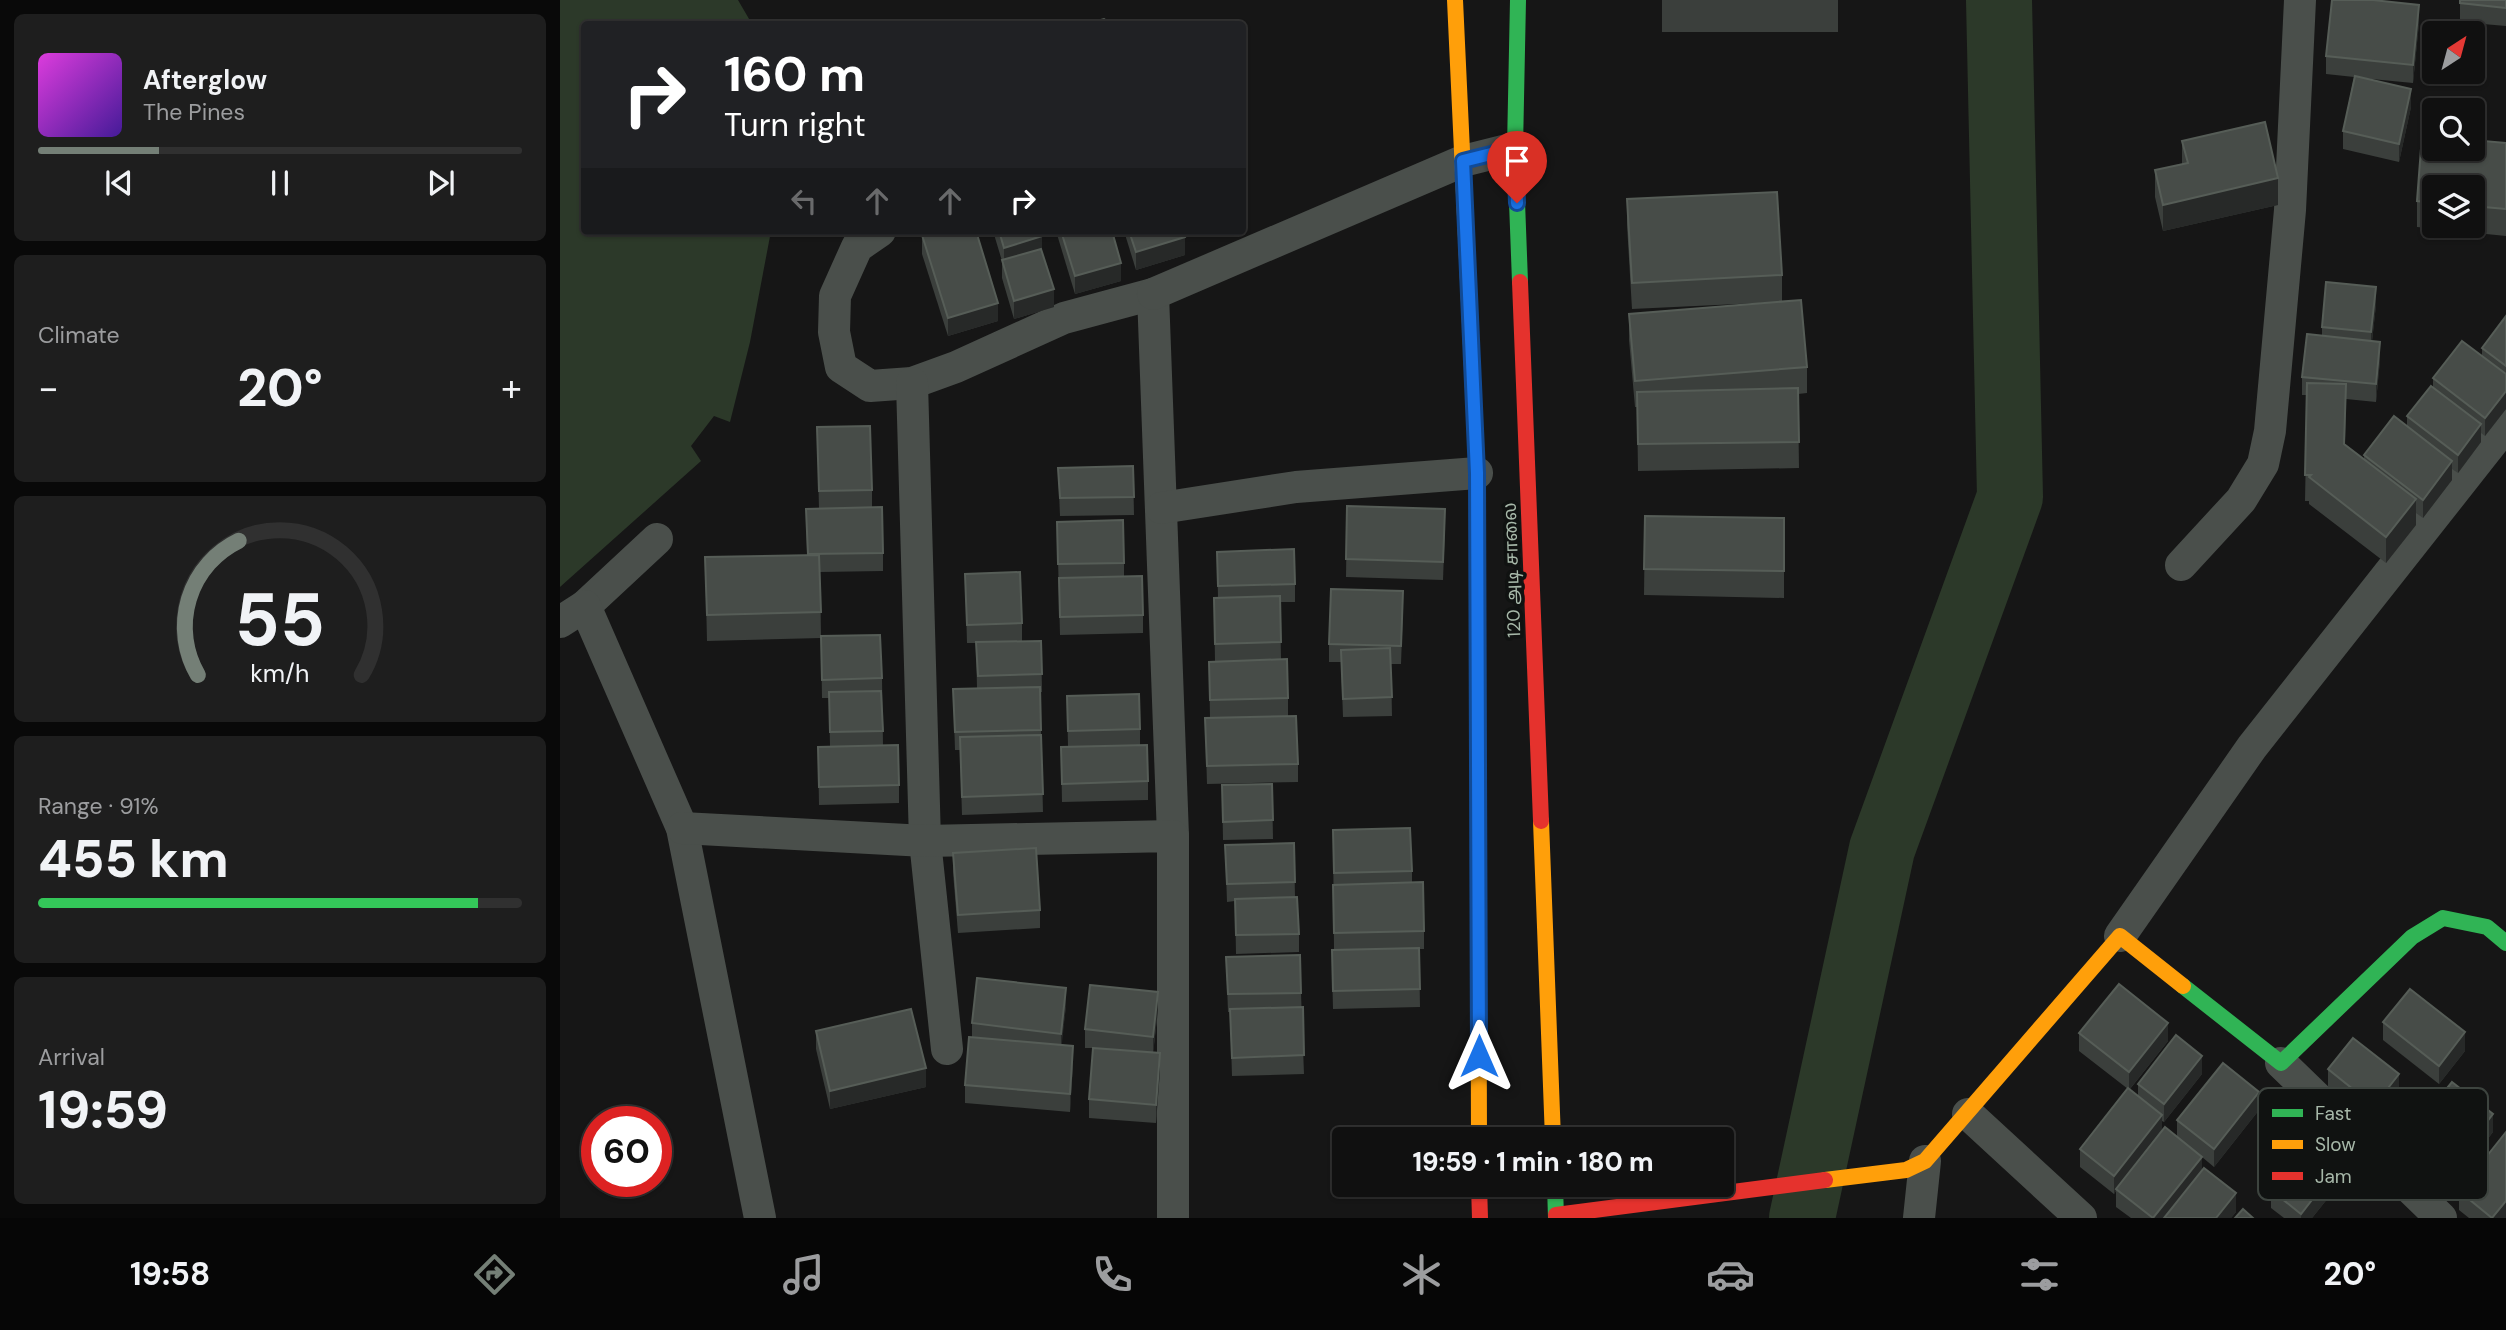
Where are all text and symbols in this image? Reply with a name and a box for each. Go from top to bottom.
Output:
north arrow [2422,21,2485,84]
map controls [2422,21,2485,238]
text: 160 m [724,42,865,106]
icon: right [609,49,700,140]
text: Afterglow [143,63,267,97]
text: The Pines [143,97,245,127]
button: search [2422,98,2485,161]
text: Turn right [724,104,866,146]
pin [1487,131,1547,203]
icon: arrive [1498,142,1536,180]
icon: previous [100,164,138,202]
icon: pause [261,164,299,202]
icon: next [422,164,460,202]
button: layers [2422,175,2485,238]
icon: left [785,182,823,220]
icon: ahead [858,182,896,220]
icon: ahead [931,182,969,220]
icon: right [1004,182,1042,220]
text: Climate [38,320,120,350]
text: 20° [237,354,323,422]
text: − [38,363,59,413]
text: + [501,363,522,413]
street label: 120 அடி சாலை [1498,502,1526,638]
text: 55 [235,573,325,668]
text: km/h [250,657,310,690]
text: Range · 91% [38,791,159,821]
text: 455 km [38,825,229,893]
position arrow [1442,1019,1516,1093]
text: Arrival [38,1042,105,1072]
text: 19:59 [38,1076,168,1144]
legend [2258,1088,2488,1200]
text: Fast [2315,1101,2351,1126]
speed limit sign: 60 [581,1106,672,1197]
text: Slow [2315,1132,2356,1157]
text: 19:59 · 1 min · 180 m [1412,1145,1654,1179]
text: Jam [2315,1164,2352,1189]
icon: directions [470,1250,519,1299]
icon: music [779,1250,828,1299]
icon: phone [1088,1250,1137,1299]
icon: climate [1397,1250,1446,1299]
icon: car [1706,1250,1755,1299]
icon: filters [2015,1250,2064,1299]
text: 19:58 [130,1253,210,1295]
text: 20° [2324,1253,2376,1295]

